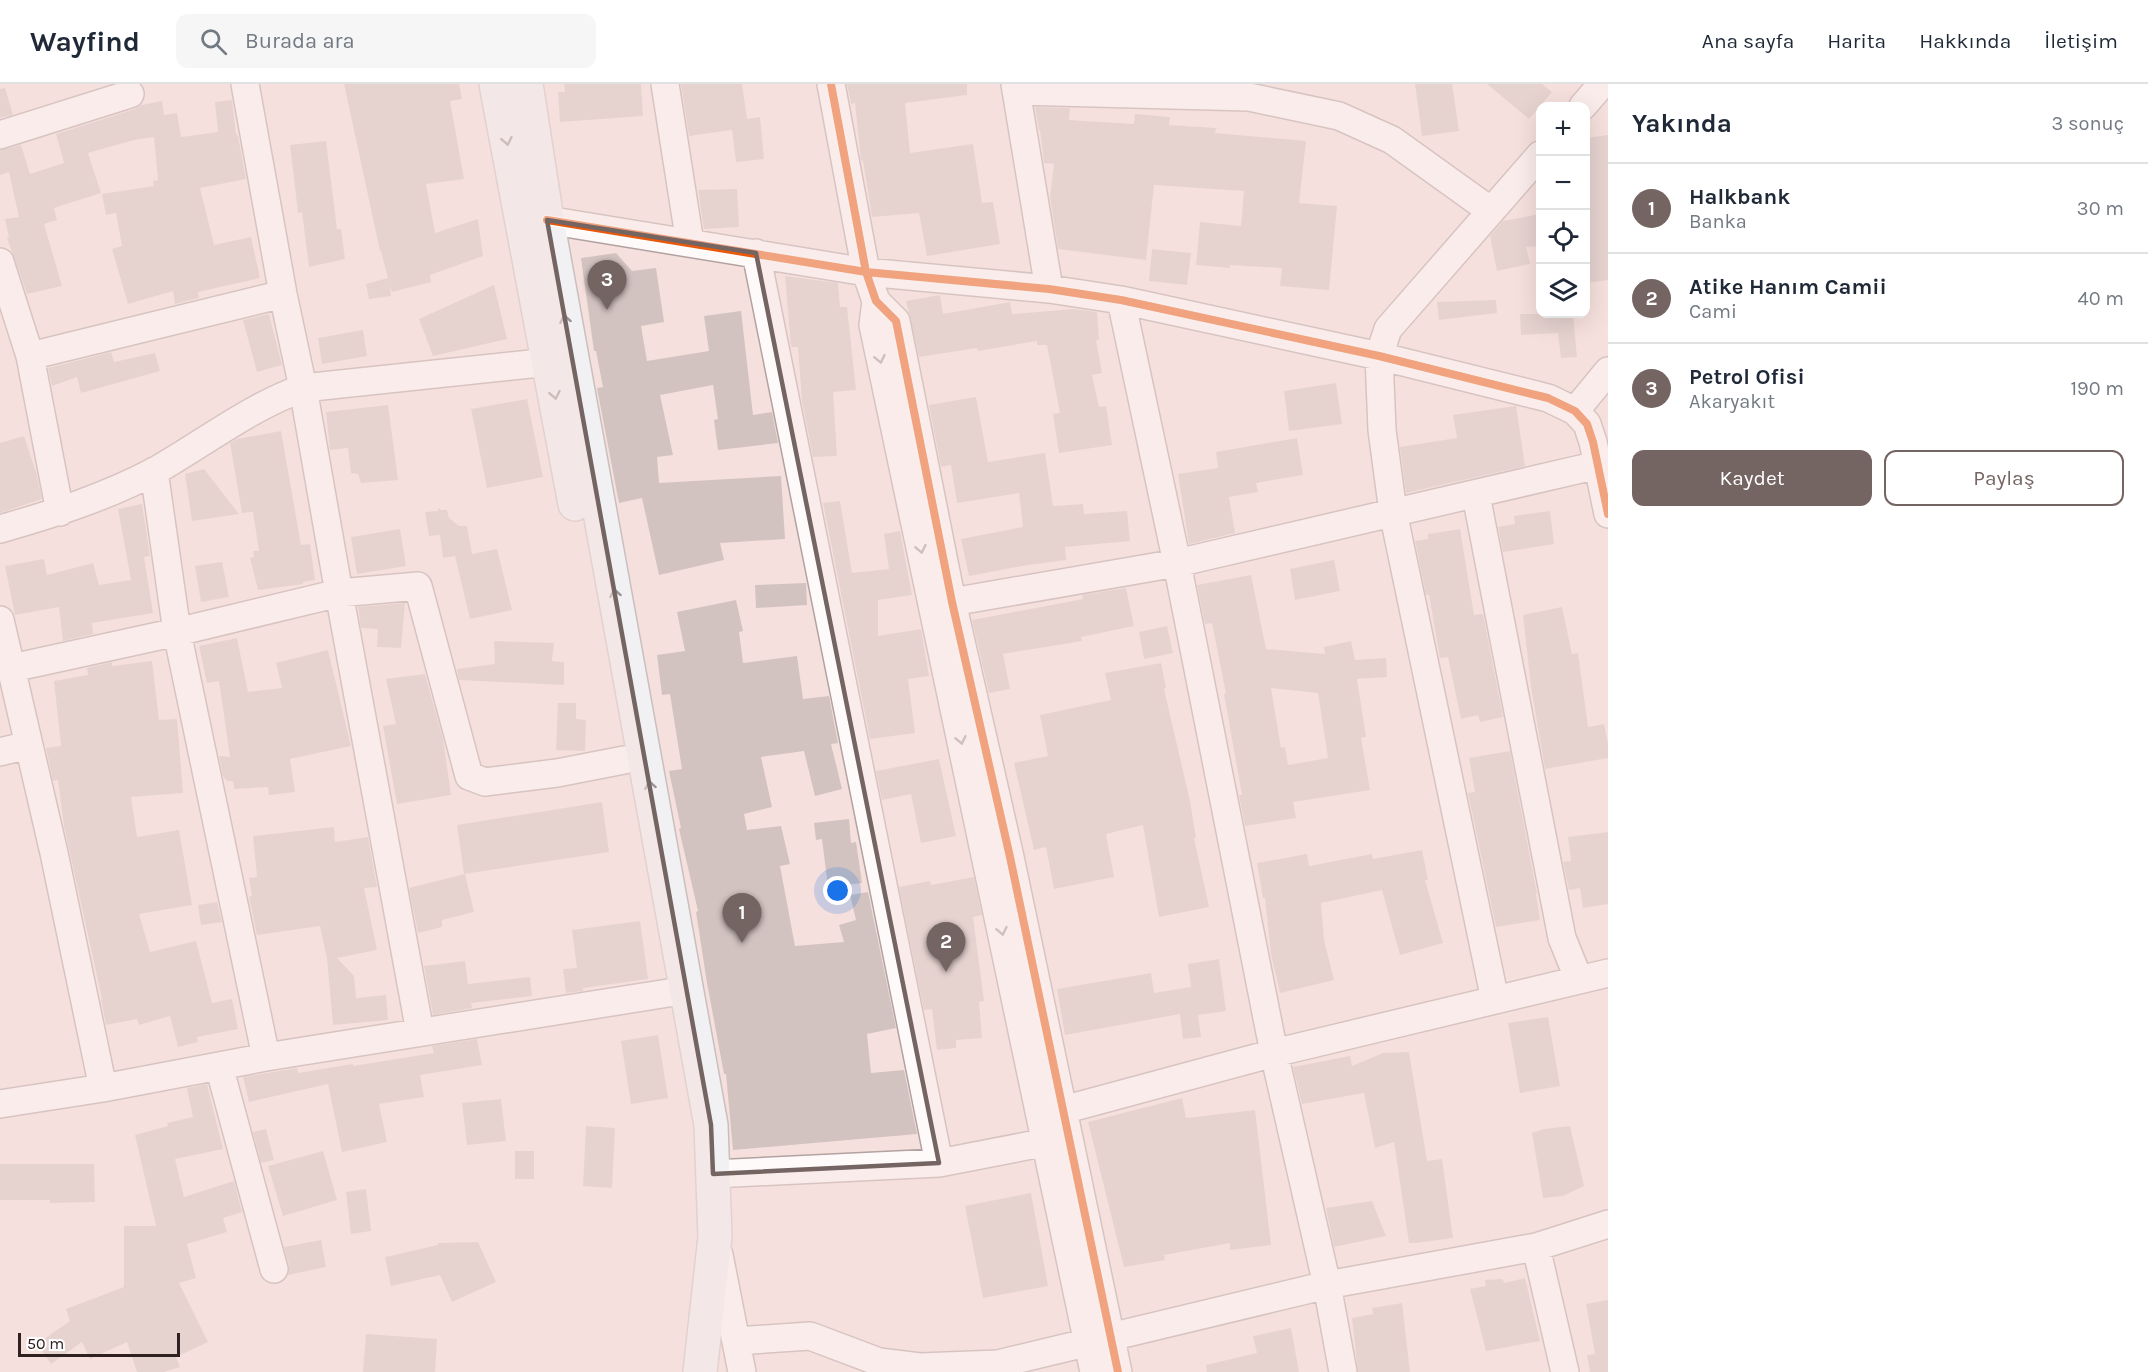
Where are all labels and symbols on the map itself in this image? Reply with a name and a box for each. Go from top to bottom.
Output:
one-way arrow [500,136,513,146]
pin: 3 [588,260,626,310]
one-way arrow [559,314,572,324]
one-way arrow [873,353,886,363]
one-way arrow [548,390,561,400]
one-way arrow [914,544,927,554]
one-way arrow [609,588,622,598]
one-way arrow [954,735,967,745]
one-way arrow [644,780,657,790]
your location [823,876,852,905]
pin: 1 [722,894,762,943]
pin: 2 [926,922,966,972]
one-way arrow [995,925,1008,935]
scale bar [18,1330,180,1358]

